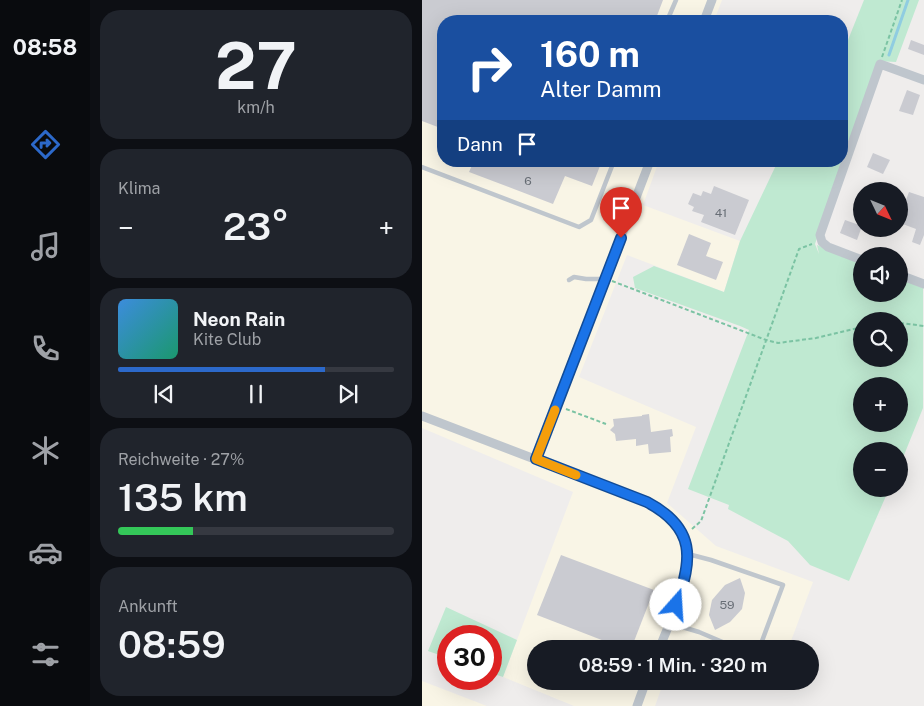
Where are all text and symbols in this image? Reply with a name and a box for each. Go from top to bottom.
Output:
text: 27 [215,27,297,104]
text: 08:58 [13,34,77,60]
text: 160 m [540,34,640,75]
icon: right [457,35,522,100]
text: Alter Damm [540,76,662,102]
text: km/h [237,98,275,117]
icon: directions [28,127,63,162]
icon: arrive [513,130,541,158]
text: Dann [457,133,503,155]
house number: 6 [524,174,532,188]
text: Klima [118,179,160,198]
north arrow [853,182,908,238]
map controls [853,182,908,497]
pin [600,187,642,238]
icon: arrive [607,194,635,222]
text: 23° [223,204,289,249]
house number: 41 [715,206,727,220]
text: − [118,211,134,244]
text: + [378,211,394,244]
icon: music [28,229,63,264]
button: sound [853,247,908,302]
text: Neon Rain [193,308,285,330]
button: search [853,312,908,367]
text: Kite Club [193,330,261,349]
icon: phone [28,331,63,366]
button: + [853,377,908,432]
icon: previous [150,380,178,408]
icon: pause [242,380,270,408]
icon: next [334,380,362,408]
icon: climate [28,433,63,468]
button: − [853,442,908,497]
text: Reichweite · 27% [118,450,244,469]
text: 135 km [118,475,248,520]
icon: car [28,535,63,570]
position arrow [649,578,701,630]
text: Ankunft [118,597,178,616]
house number: 59 [719,598,735,612]
text: 08:59 [118,622,226,667]
speed limit sign: 30 [437,625,502,690]
icon: filters [28,637,63,672]
text: 08:59 · 1 Min. · 320 m [579,654,767,676]

